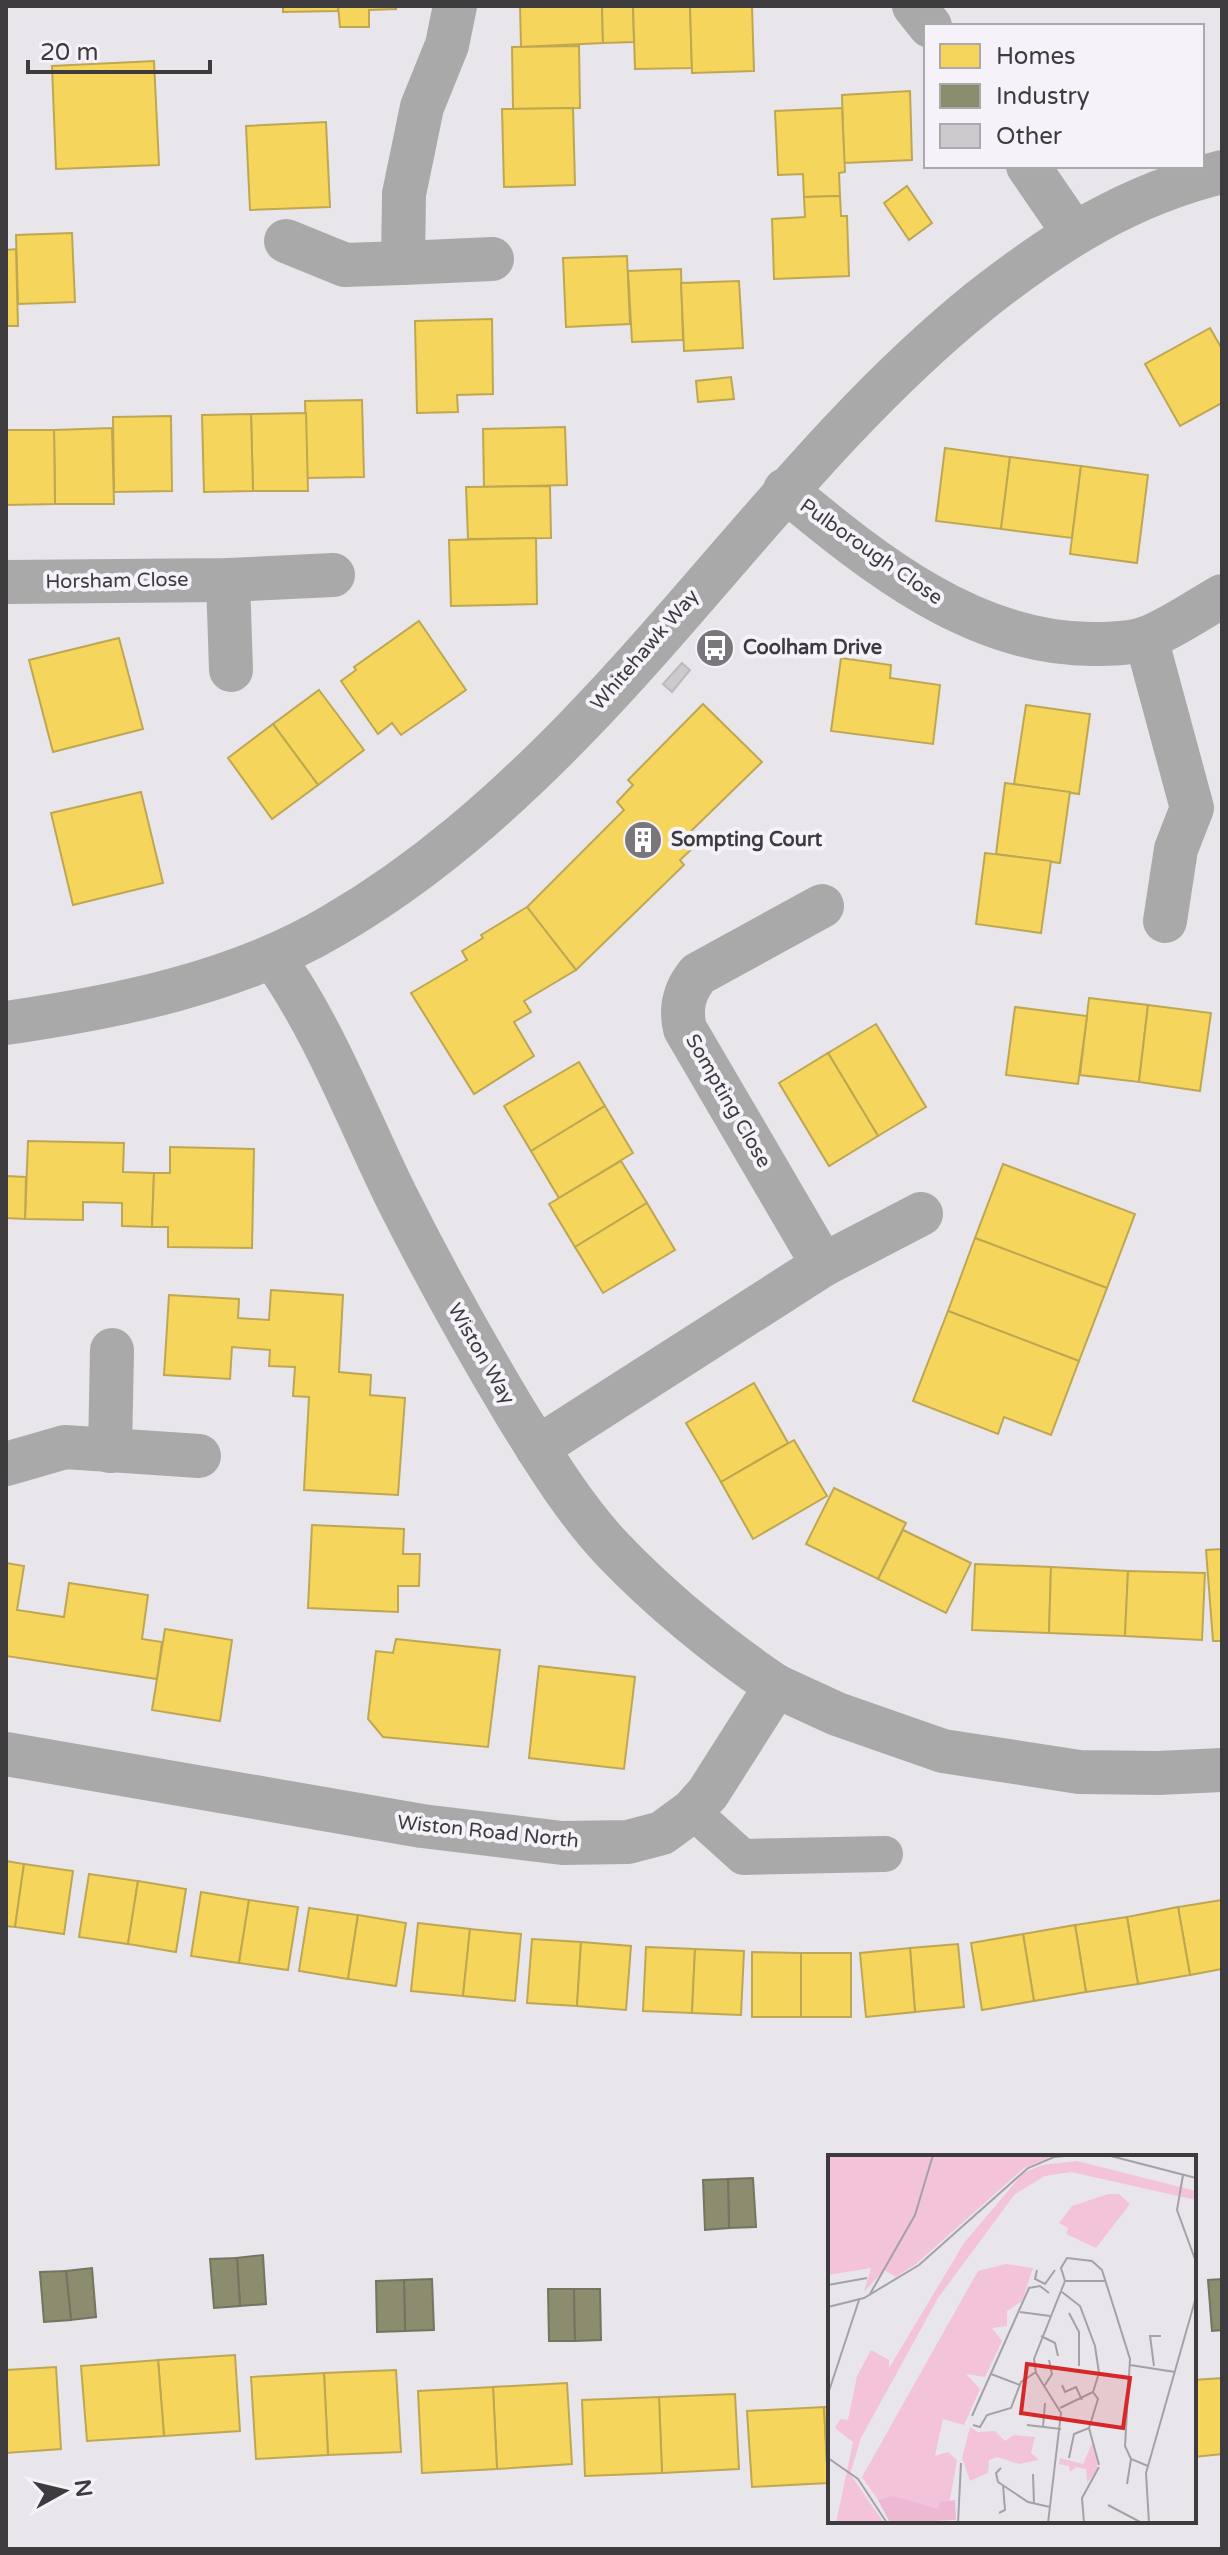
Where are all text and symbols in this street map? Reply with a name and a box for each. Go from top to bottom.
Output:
scale bar [28,24,210,74]
legend [924,24,1204,168]
text: 20 m [40,38,98,67]
text: Homes [996,42,1076,71]
text: Industry [996,82,1090,111]
text: Other [996,122,1063,151]
street label: Pulborough Close [795,494,947,610]
street label: Horsham Close [45,568,189,594]
street label: Whitehawk Way [586,584,704,715]
bus stop icon: Coolham Drive [694,627,736,669]
place label: Coolham Drive [743,636,882,660]
building icon: Sompting Court [622,819,664,861]
place label: Sompting Court [671,828,823,852]
street label: Sompting Close [680,1030,776,1172]
street label: Wiston Way [442,1299,520,1409]
street label: Wiston Road North [396,1811,580,1853]
inset map [828,2155,1196,2523]
north arrow [24,2451,104,2531]
text: N [69,2478,97,2499]

